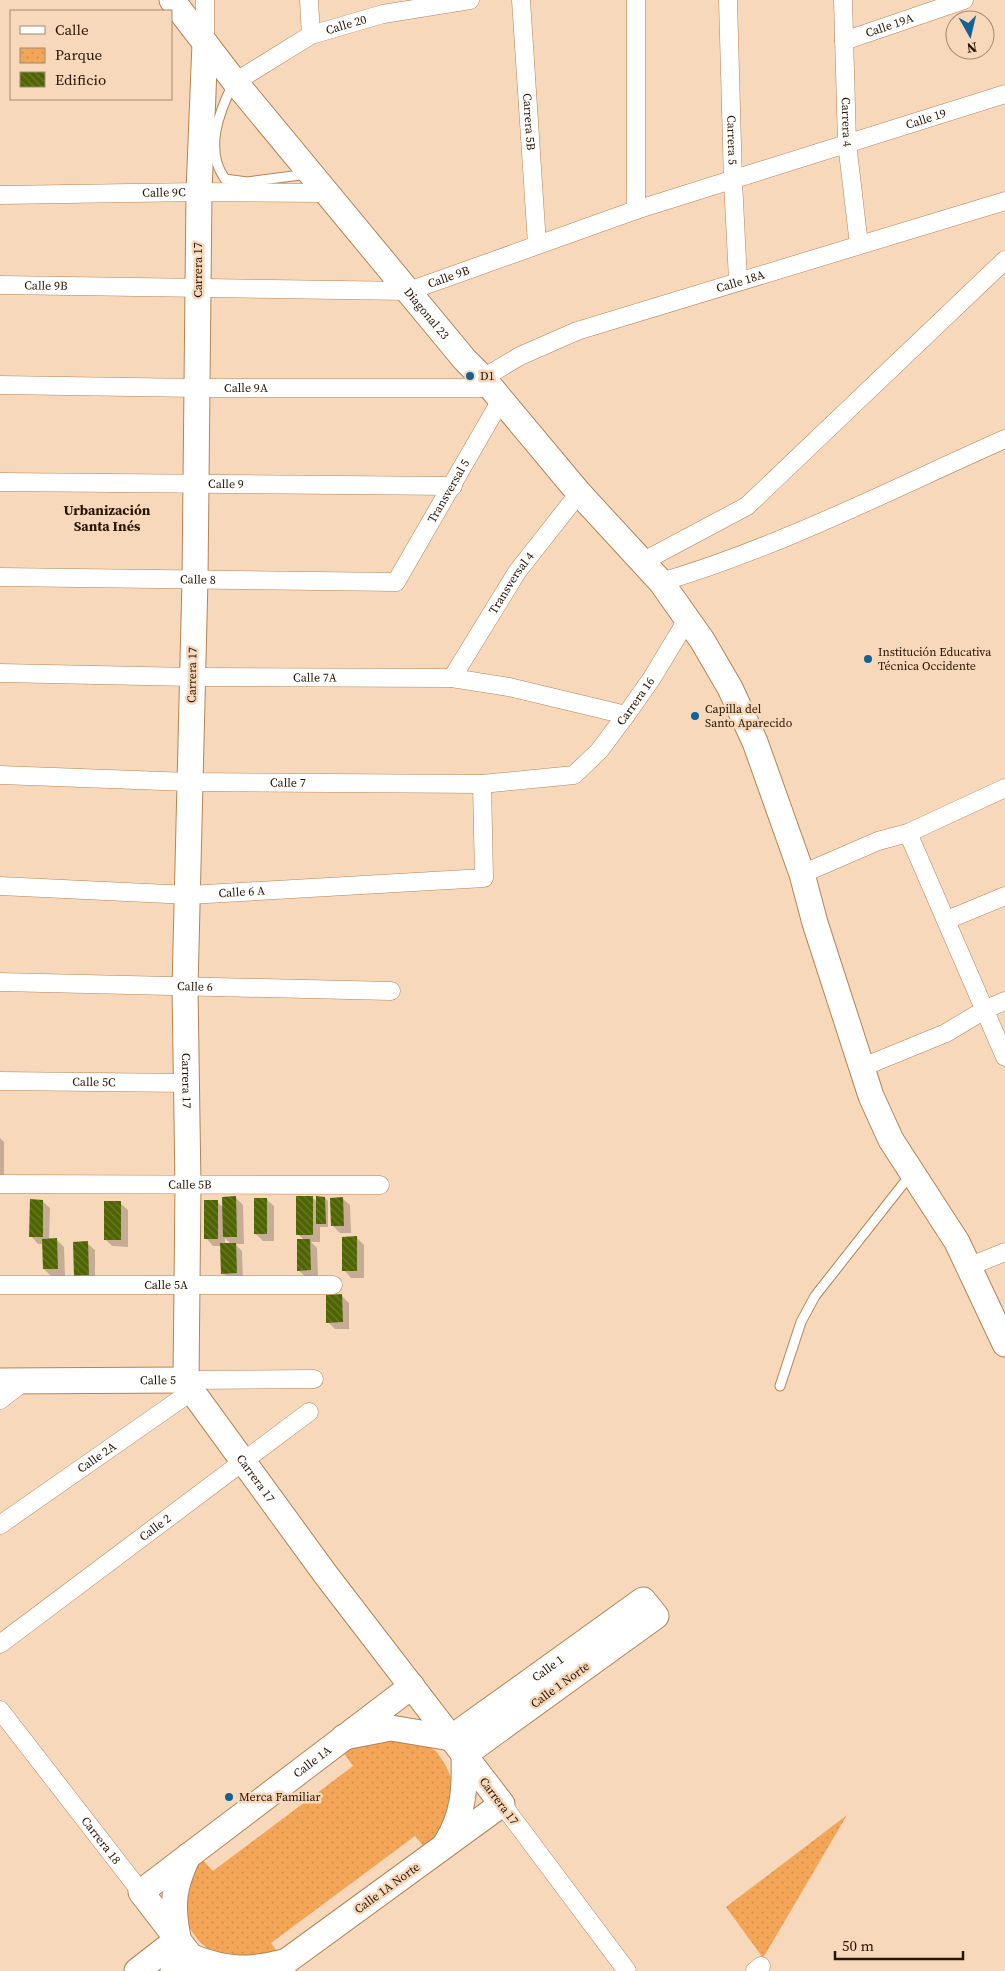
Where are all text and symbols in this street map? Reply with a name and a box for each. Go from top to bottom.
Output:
legend [10,10,172,100]
street label: Calle 19A [863,10,916,41]
north arrow [945,10,995,60]
street label: Calle 20 [324,11,368,38]
text: Calle [55,19,89,40]
text: N [965,37,978,58]
text: Parque [55,44,103,65]
text: Edificio [55,69,106,90]
street label: Carrera 5B [519,93,539,151]
street label: Carrera 4 [838,97,855,148]
street label: Calle 19 [904,105,948,133]
street label: Carrera 5 [723,115,741,165]
street label: Calle 9C [142,184,186,201]
street label: Carrera 17 [190,242,206,298]
street label: Calle 9B [425,262,472,292]
street label: Calle 18A [714,266,767,296]
street label: Calle 9B [24,277,68,294]
street label: Diagonal 23 [400,284,453,343]
place label: D1 [480,368,495,384]
marker: D1 [464,370,476,382]
street label: Calle 9A [224,380,268,396]
street label: Transversal 5 [424,456,473,526]
street label: Calle 9 [208,476,244,492]
district label: Urbanización Santa Inés [64,500,151,536]
street label: Transversal 4 [485,549,538,617]
street label: Calle 8 [180,571,216,588]
place label: Institución Educativa Técnica Occidente [878,644,992,674]
street label: Carrera 17 [184,647,200,703]
marker: Institución Educativa Técnica Occidente [862,653,874,665]
street label: Calle 7A [293,669,337,686]
street label: Carrera 16 [613,674,658,729]
place label: Capilla del Santo Aparecido [705,701,793,731]
marker: Capilla del Santo Aparecido [689,710,701,722]
street label: Calle 7 [270,775,306,791]
street label: Calle 6 A [218,883,265,901]
street label: Calle 6 [177,978,213,995]
street label: Carrera 17 [178,1053,195,1109]
street label: Calle 5C [72,1074,116,1090]
street label: Calle 5B [168,1176,212,1193]
street label: Calle 5A [144,1277,188,1293]
street label: Calle 5 [140,1372,176,1388]
street label: Calle 2A [74,1438,119,1477]
street label: Carrera 17 [233,1451,279,1506]
street label: Calle 2 [136,1510,174,1545]
street label: Calle 1 [529,1651,567,1685]
street label: Calle 1 Norte [527,1658,593,1712]
street label: Calle 1A [290,1742,335,1781]
street label: Carrera 17 [476,1774,522,1828]
place label: Merca Familiar [239,1789,321,1805]
marker: Merca Familiar [223,1791,235,1803]
street label: Carrera 18 [78,1814,124,1867]
street label: Calle 1A Norte [351,1859,423,1917]
scale bar [835,1928,962,1960]
text: 50 m [842,1935,874,1956]

